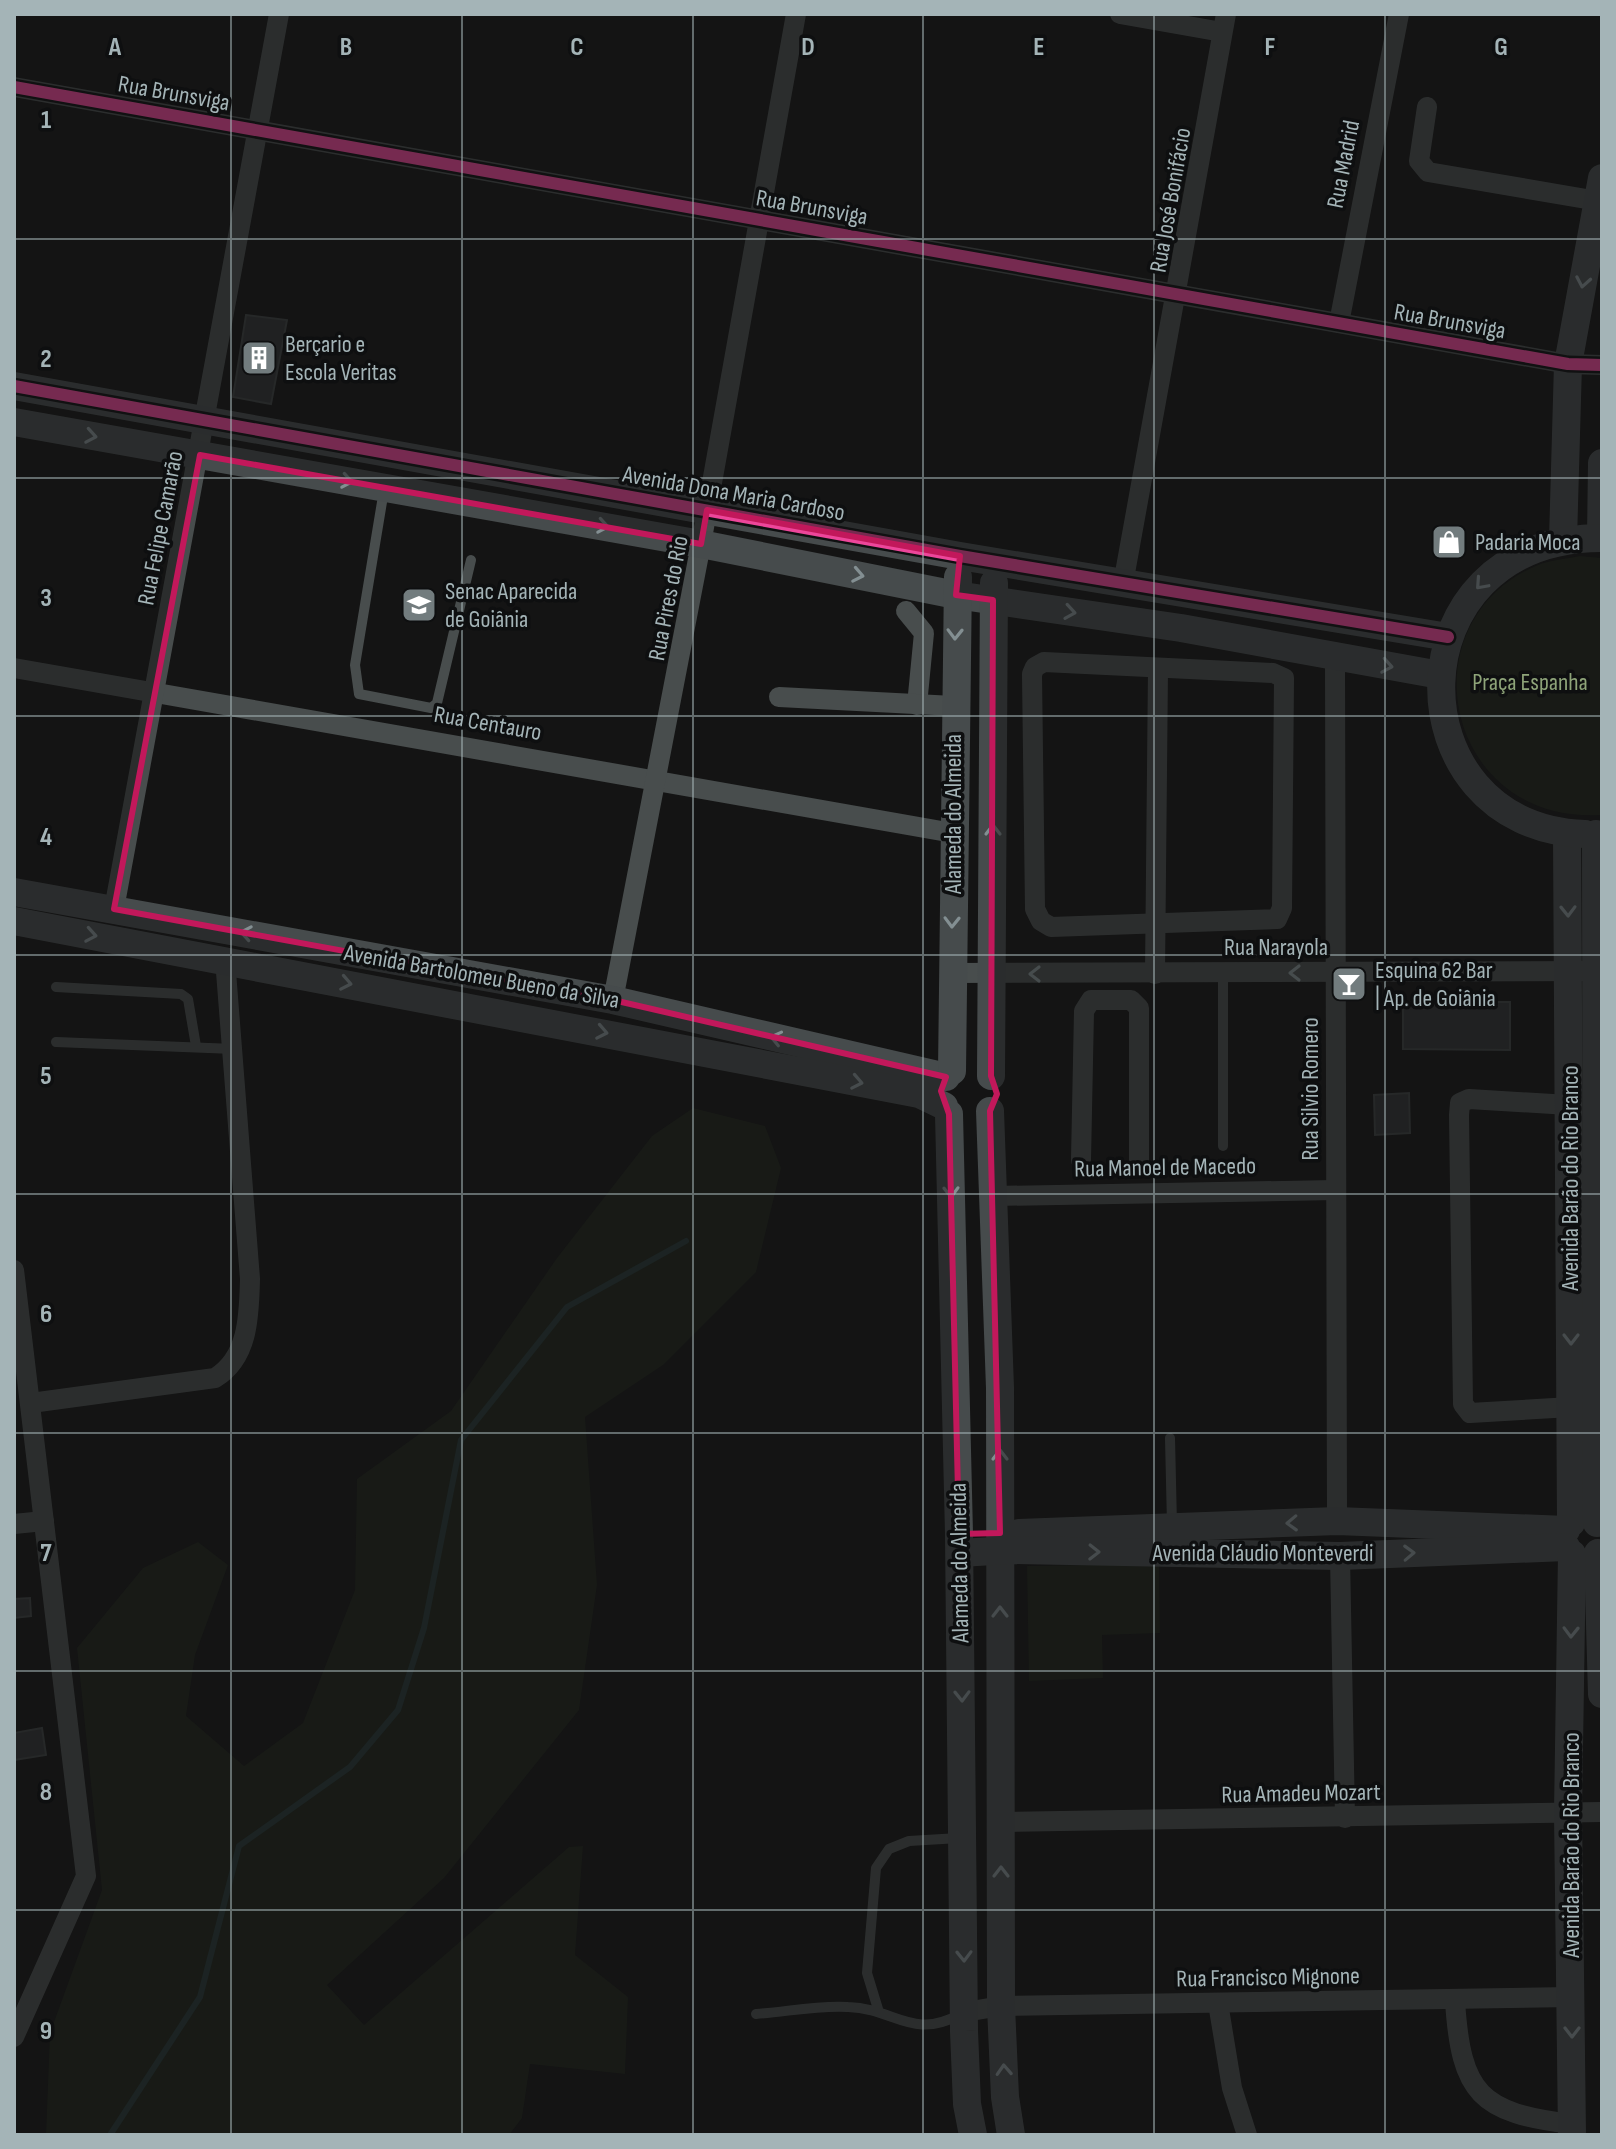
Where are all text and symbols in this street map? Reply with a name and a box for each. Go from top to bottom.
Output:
text: A [108,32,122,63]
text: B [340,32,352,63]
text: C [570,32,584,63]
text: D [801,32,815,63]
text: E [1033,32,1045,63]
text: F [1265,32,1276,63]
text: G [1494,32,1508,63]
street label: Rua Brunsviga [116,69,232,118]
text: 1 [41,105,51,136]
street label: Rua Madrid [1321,118,1366,211]
street label: Rua José Bonifácio [1143,125,1197,275]
street label: Rua Brunsviga [754,183,870,232]
one-way arrow [1576,276,1593,289]
street label: Rua Brunsviga [1392,297,1508,346]
place label: Berçario e Escola Veritas [285,330,397,387]
building icon: Berçario e Escola Veritas [240,339,278,377]
text: 2 [40,344,52,375]
one-way arrow [84,426,98,443]
street label: Rua Felipe Camarão [131,449,190,608]
street label: Avenida Dona Maria Cardoso [620,459,847,527]
one-way arrow [340,471,354,488]
one-way arrow [596,517,610,534]
shop icon: Padaria Moca [1430,523,1468,561]
place label: Padaria Moca [1475,528,1580,557]
street label: Rua Pires do Rio [642,533,695,663]
one-way arrow [851,566,865,583]
one-way arrow [1477,575,1491,590]
place label: Senac Aparecida de Goiânia [445,577,577,634]
text: 3 [40,583,52,614]
school or university icon: Senac Aparecida de Goiânia [400,586,438,624]
one-way arrow [1063,603,1077,620]
one-way arrow [947,628,964,641]
one-way arrow [1380,656,1394,673]
park label: Praça Espanha [1472,668,1588,697]
street label: Rua Centauro [432,700,544,747]
street label: Alameda do Almeida [939,734,968,895]
text: 4 [40,822,52,853]
one-way arrow [985,823,1002,836]
one-way arrow [1559,905,1577,918]
one-way arrow [943,916,961,929]
one-way arrow [84,925,98,942]
one-way arrow [239,926,253,943]
street label: Rua Narayola [1224,933,1328,962]
street label: Avenida Bartolomeu Bueno da Silva [341,938,622,1015]
place label: Esquina 62 Bar | Ap. de Goiânia [1375,956,1496,1013]
one-way arrow [1288,964,1301,981]
one-way arrow [1028,965,1041,983]
bar icon: Esquina 62 Bar | Ap. de Goiânia [1330,965,1368,1003]
one-way arrow [340,973,353,990]
street label: Rua Silvio Romero [1296,1017,1325,1161]
one-way arrow [595,1023,608,1040]
one-way arrow [770,1030,783,1047]
text: 5 [40,1061,52,1092]
street label: Avenida Barão do Rio Branco [1556,1065,1585,1292]
one-way arrow [850,1072,863,1089]
street label: Rua Manoel de Macedo [1074,1151,1256,1184]
one-way arrow [942,1186,960,1199]
text: 6 [40,1299,52,1330]
one-way arrow [1562,1333,1579,1346]
one-way arrow [991,1448,1009,1461]
street label: Alameda do Almeida [944,1483,975,1644]
one-way arrow [1285,1514,1298,1531]
text: 7 [40,1538,52,1569]
street label: Avenida Cláudio Monteverdi [1151,1539,1374,1568]
one-way arrow [1088,1543,1100,1560]
one-way arrow [1403,1545,1416,1562]
one-way arrow [991,1605,1009,1618]
one-way arrow [1562,1626,1580,1639]
one-way arrow [953,1690,970,1703]
street label: Avenida Barão do Rio Branco [1557,1732,1586,1959]
text: 8 [40,1777,52,1808]
street label: Rua Amadeu Mozart [1221,1778,1381,1809]
one-way arrow [992,1865,1010,1878]
one-way arrow [955,1950,973,1963]
street label: Rua Francisco Mignone [1176,1961,1360,1994]
text: 9 [40,2016,52,2047]
one-way arrow [1563,2026,1581,2039]
one-way arrow [996,2063,1013,2076]

